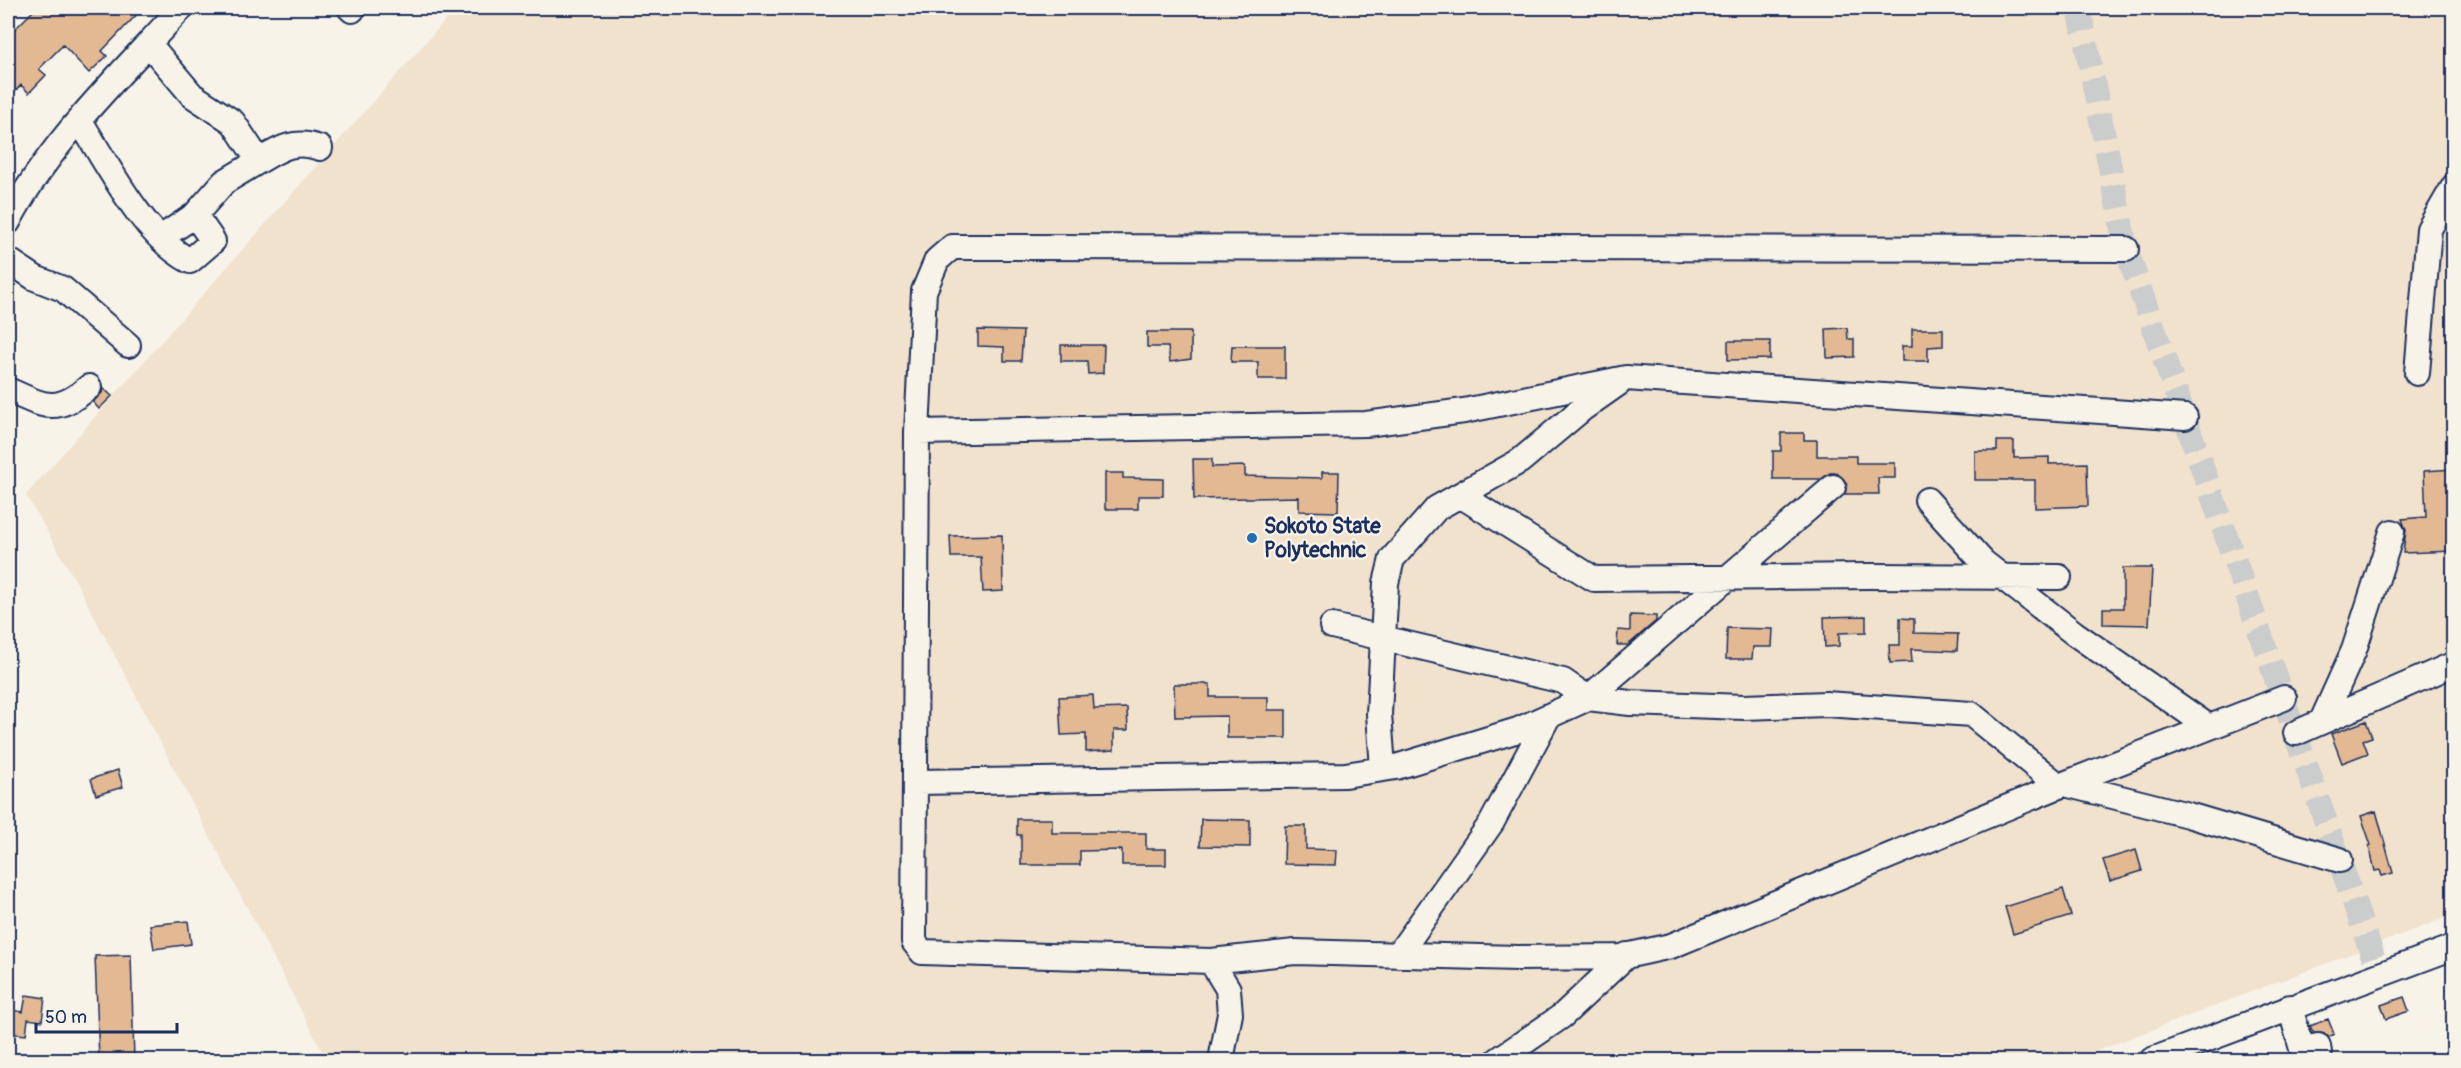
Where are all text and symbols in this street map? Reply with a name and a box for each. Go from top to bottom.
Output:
place label: Sokoto State Polytechnic [1264,513,1381,564]
marker: Sokoto State Polytechnic [1245,531,1259,545]
scale bar [36,996,177,1034]
text: 50 m [45,1006,87,1029]

